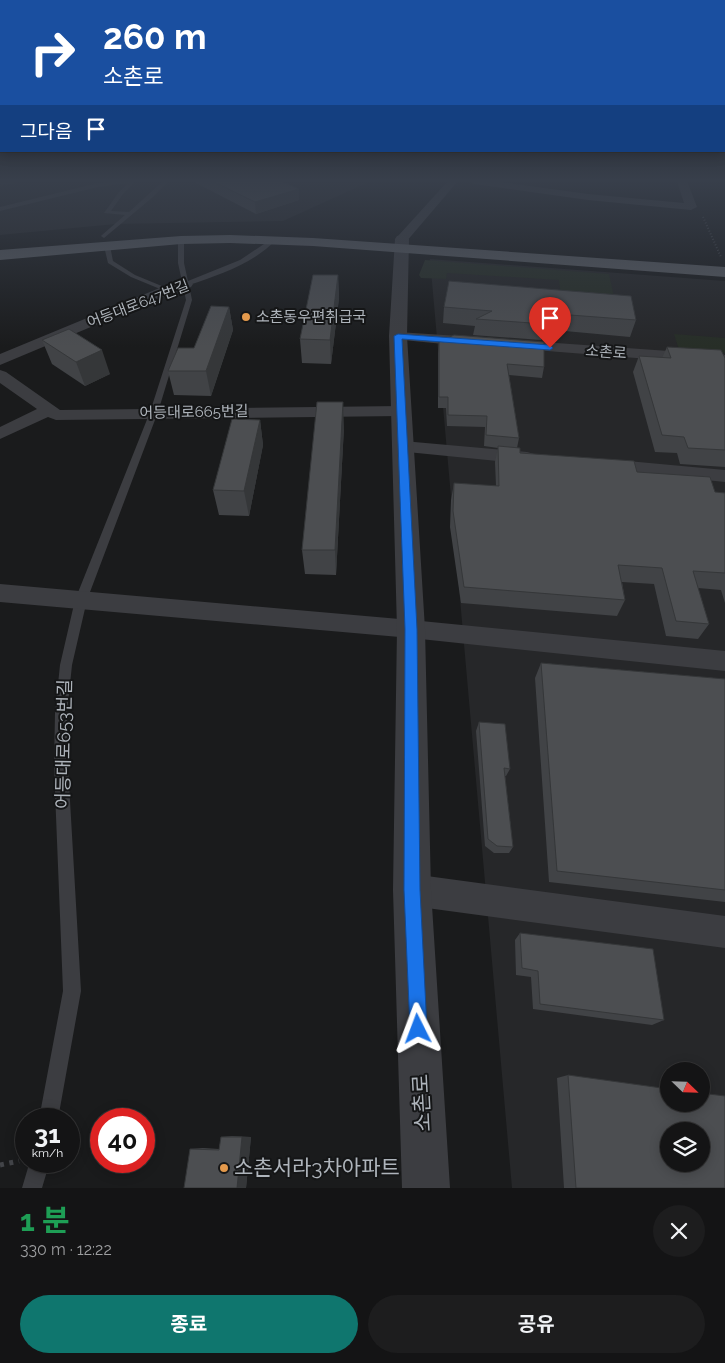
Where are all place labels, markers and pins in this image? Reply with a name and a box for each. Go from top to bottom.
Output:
pin [529,297,571,348]
place label: 소촌동우편취급국 [256,308,366,326]
marker: 소촌동우편취급국 [240,311,252,323]
place label: 소촌서라3차아파트 [234,1155,400,1180]
marker: 소촌서라3차아파트 [218,1162,230,1174]

